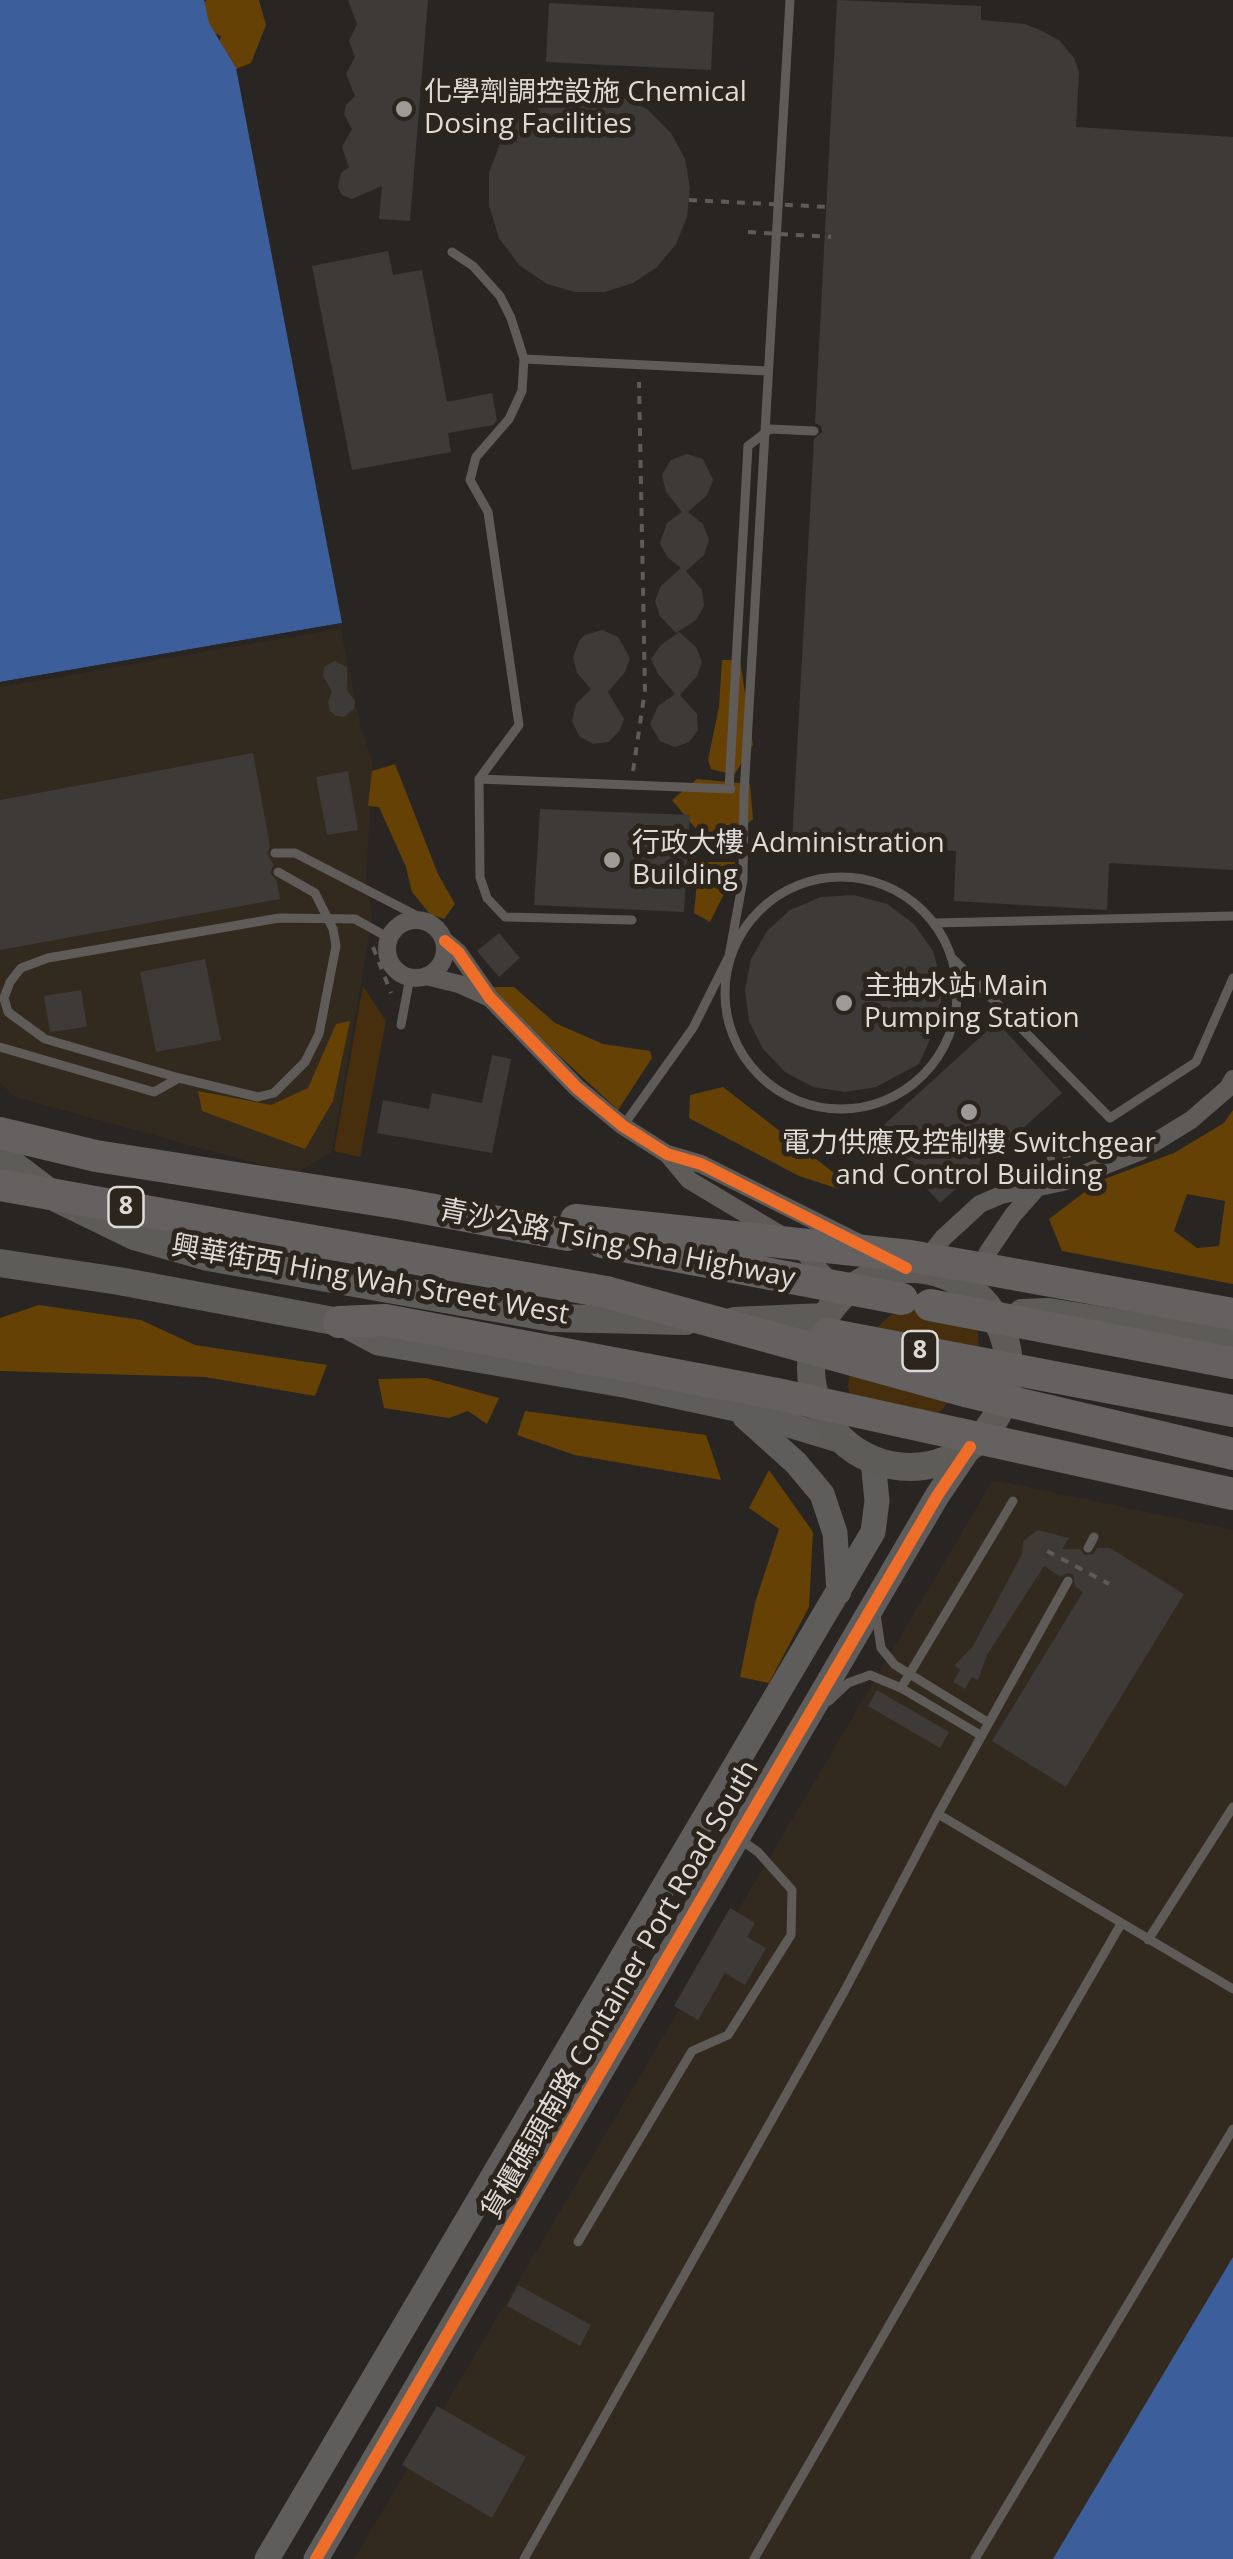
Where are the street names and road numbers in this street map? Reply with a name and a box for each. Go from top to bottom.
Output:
road number: 8 [108,1187,144,1227]
street label: 青沙公路 Tsing Sha Highway [436,1194,798,1296]
street label: 興華街西 Hing Wah Street West [169,1229,571,1333]
road number: 8 [902,1331,938,1371]
street label: 貨櫃碼頭南路 Container Port Road South [475,1755,767,2225]

